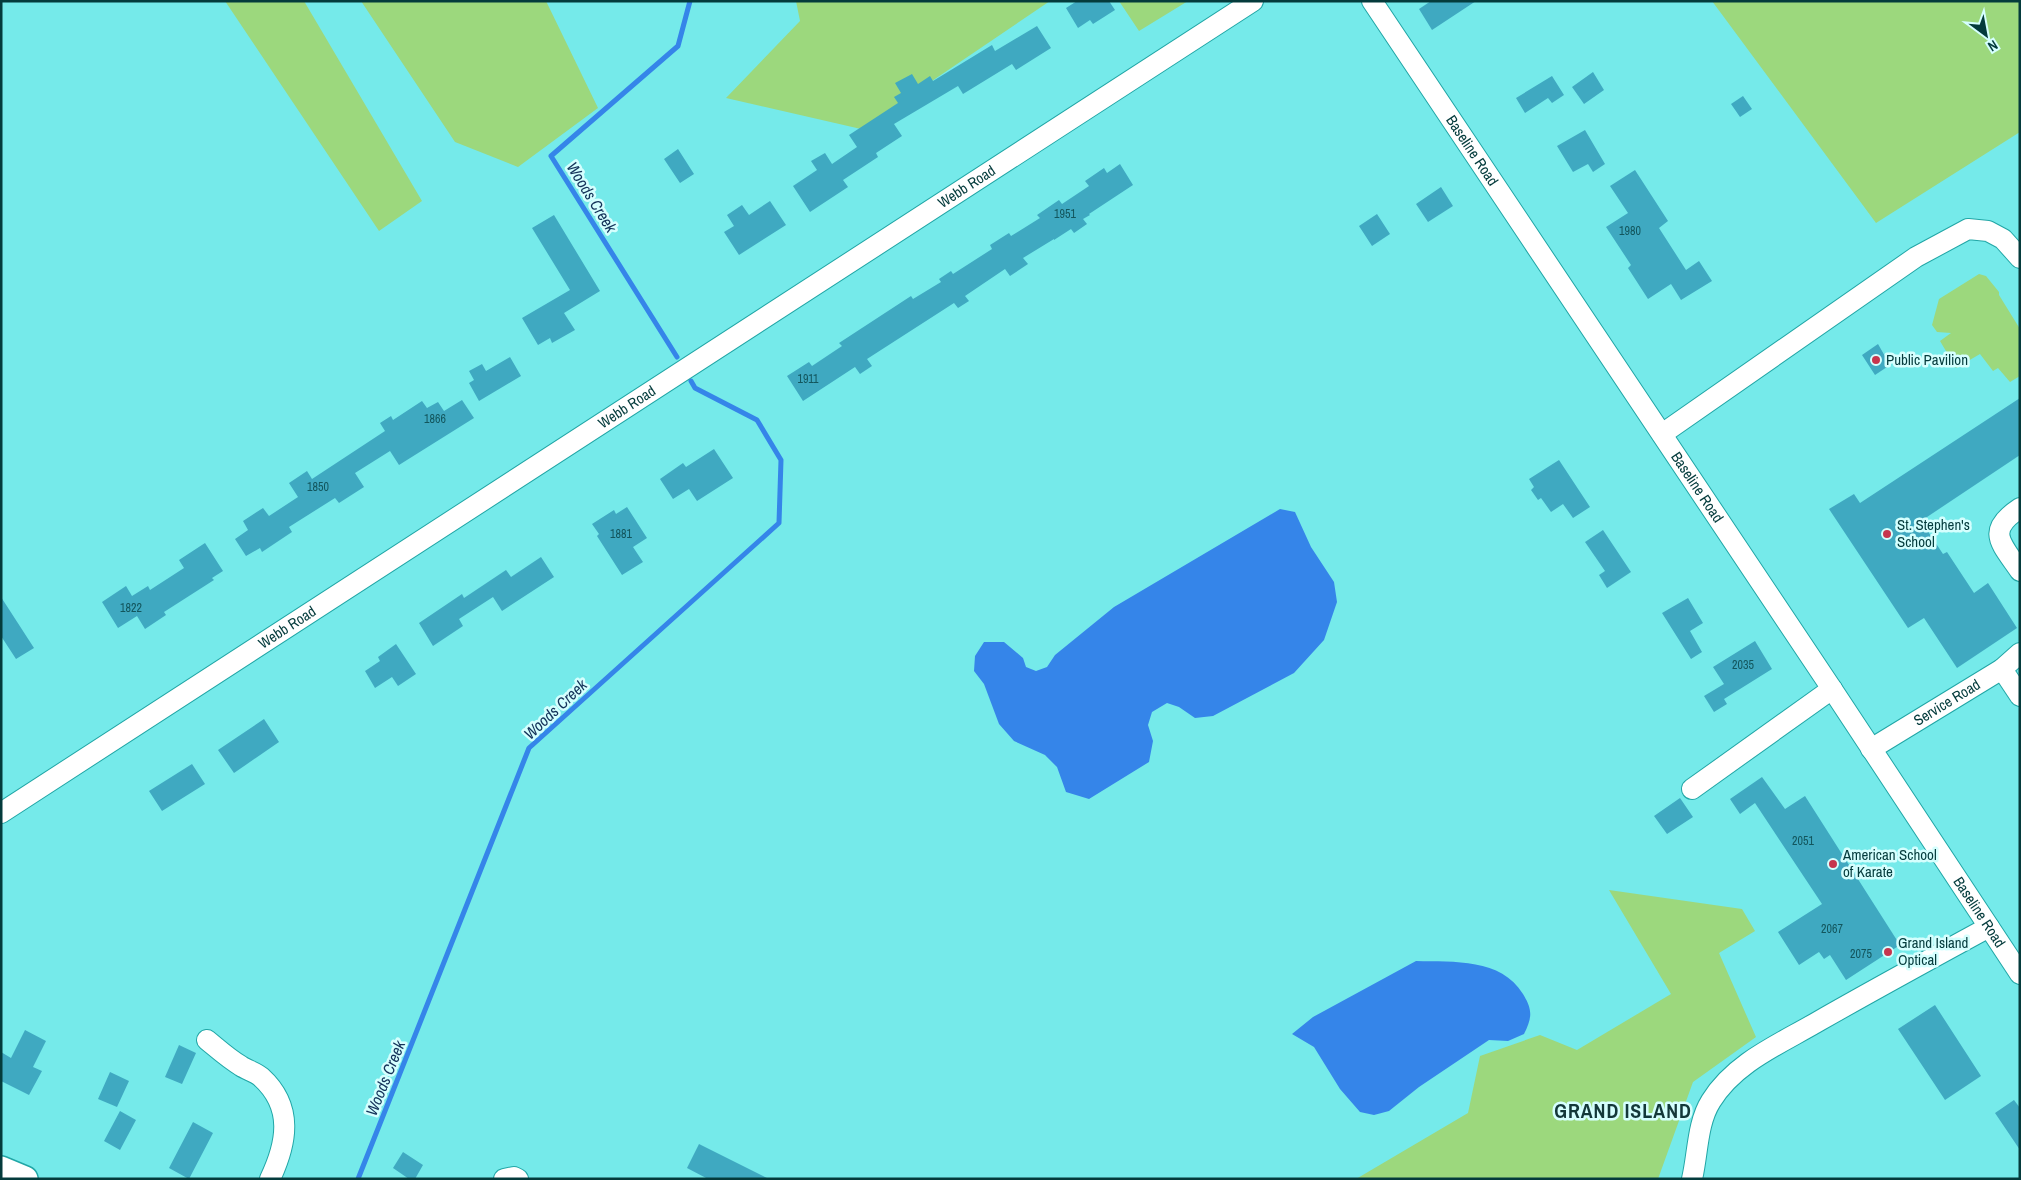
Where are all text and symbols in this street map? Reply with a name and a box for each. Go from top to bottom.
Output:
north arrow [1961,10,2011,60]
text: N [1985,36,2001,56]
street label: Baseline Road [1441,111,1504,190]
water label: Woods Creek [562,158,623,237]
street label: Webb Road [934,160,999,213]
house number: 1951 [1054,206,1076,222]
house number: 1980 [1619,223,1641,239]
place label: Public Pavilion [1886,349,1968,370]
marker: Public Pavilion [1870,354,1882,366]
house number: 1911 [797,371,819,387]
street label: Webb Road [594,380,660,433]
house number: 1866 [424,411,446,427]
street label: Baseline Road [1666,448,1729,526]
house number: 1850 [307,479,329,495]
place label: St. Stephen's School [1897,514,1970,552]
house number: 1881 [610,526,632,542]
marker: St. Stephen's School [1881,528,1893,540]
house number: 1822 [120,600,142,616]
street label: Webb Road [254,601,320,653]
house number: 2035 [1732,657,1754,673]
water label: Woods Creek [519,674,592,744]
street label: Service Road [1909,674,1984,731]
house number: 2051 [1792,833,1814,849]
place label: American School of Karate [1842,844,1937,882]
marker: American School of Karate [1827,858,1839,870]
street label: Baseline Road [1949,872,2011,951]
house number: 2067 [1821,921,1843,937]
place label: Grand Island Optical [1898,932,1968,970]
house number: 2075 [1850,946,1872,962]
marker: Grand Island Optical [1882,946,1894,958]
water label: Woods Creek [360,1037,410,1119]
district label: GRAND ISLAND [1554,1097,1692,1124]

